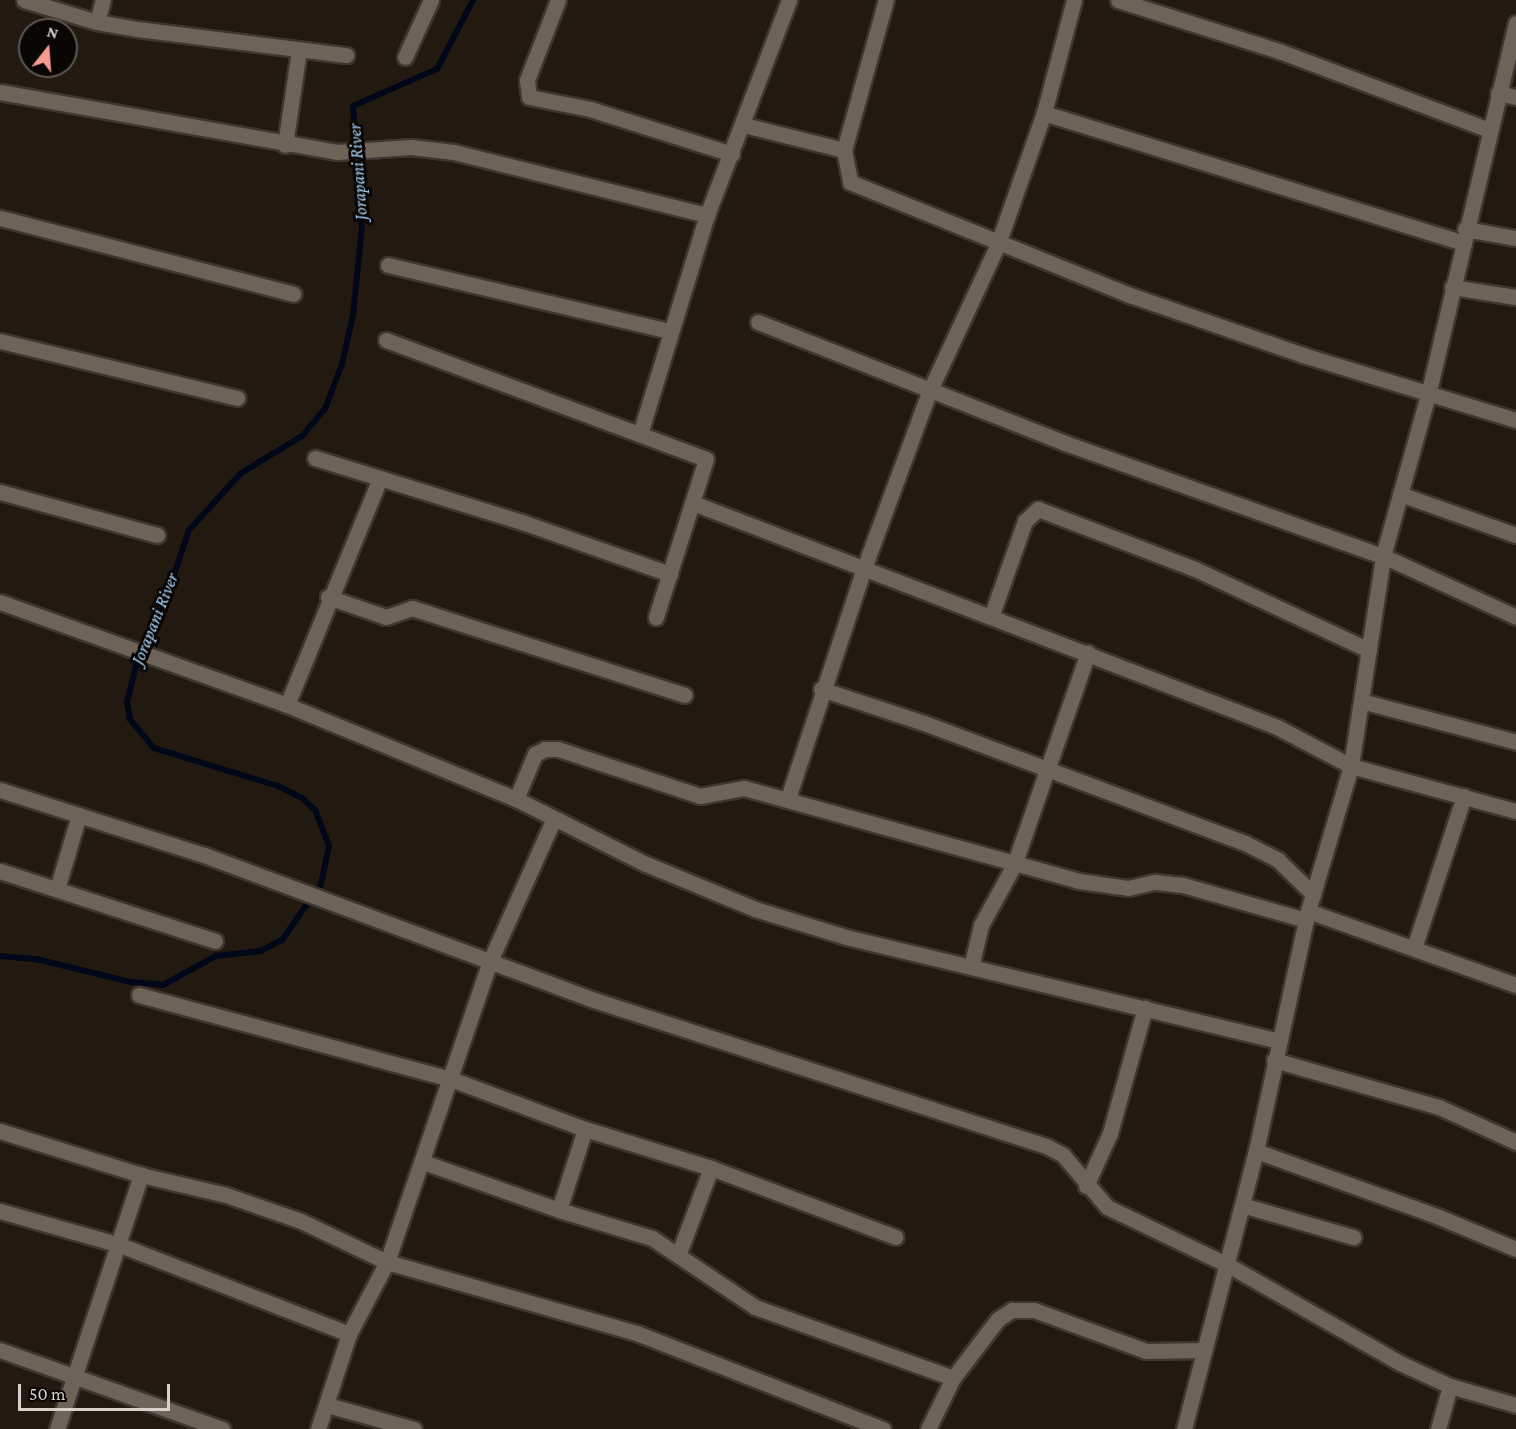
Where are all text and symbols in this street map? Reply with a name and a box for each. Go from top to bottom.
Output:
north arrow [18,18,78,78]
text: N [45,22,61,42]
water label: Jorapani River [344,123,372,221]
water label: Jorapani River [127,570,183,668]
scale bar [21,1372,172,1410]
text: 50 m [29,1384,66,1404]

